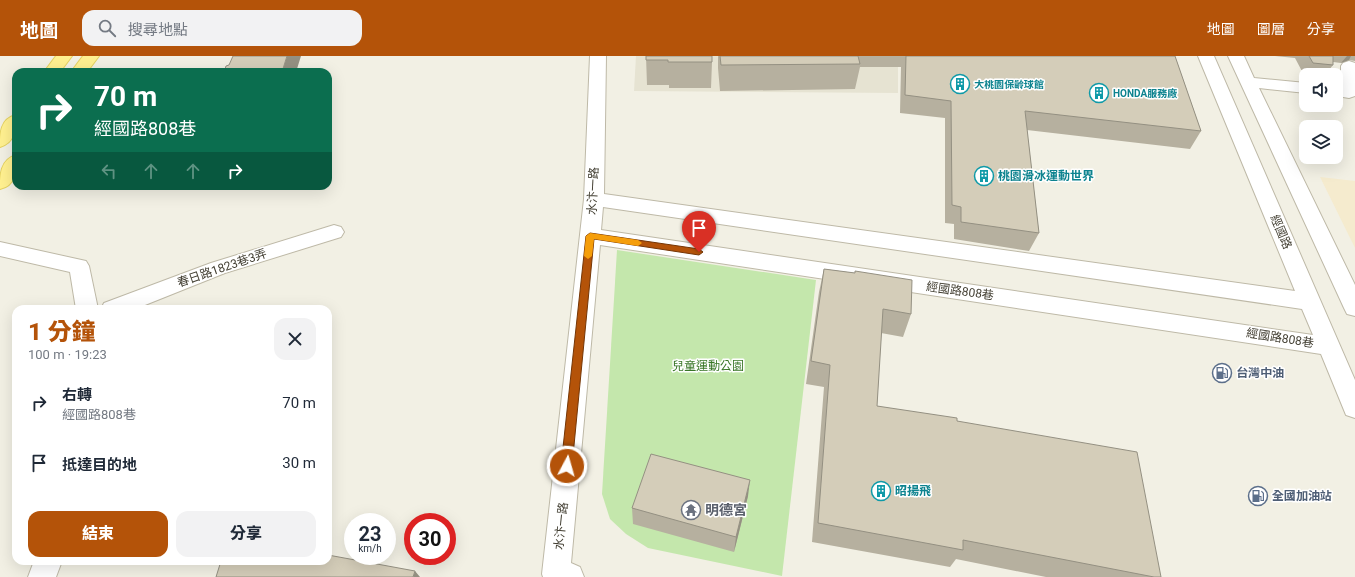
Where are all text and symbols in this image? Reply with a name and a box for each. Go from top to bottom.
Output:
search box [82,10,362,46]
icon: search [96,17,118,39]
text: 地圖 [20,19,58,42]
text: 搜尋地點 [128,21,188,39]
text: 地圖 [1207,21,1235,37]
text: 圖層 [1257,21,1285,37]
text: 分享 [1307,21,1335,37]
map controls [1299,68,1343,164]
button: sound [1299,68,1343,112]
building icon: 大桃園保齡球館 [949,73,971,95]
place label: 大桃園保齡球館 [974,79,1044,90]
text: 70 m [94,80,157,113]
building icon: HONDA服務廠 [1088,82,1110,104]
icon: right [28,84,80,136]
place label: HONDA服務廠 [1113,88,1177,99]
text: 經國路808巷 [94,118,196,139]
button: layers [1299,120,1343,164]
icon: left [98,160,120,182]
icon: ahead [140,160,162,182]
icon: ahead [182,160,204,182]
icon: right [224,160,246,182]
building icon: 桃園滑冰運動世界 [973,165,995,187]
street label: 水汴一路 [585,167,601,215]
place label: 桃園滑冰運動世界 [998,169,1094,183]
pin [682,211,716,252]
street label: 經國路 [1268,213,1294,251]
icon: arrive [688,217,710,239]
street label: 春日路1823巷3弄 [175,246,269,290]
street label: 經國路808巷 [925,279,995,303]
text: 1 分鐘 [28,318,96,346]
button: close [274,318,316,360]
street label: 經國路808巷 [1245,326,1315,350]
text: 100 m · 19:23 [28,347,107,362]
park label: 兒童運動公園 [672,359,744,373]
fuel station icon: 台灣中油 [1211,362,1233,384]
place label: 台灣中油 [1236,366,1284,380]
text: 右轉 [62,386,92,404]
icon: right [28,392,50,414]
text: 70 m [282,394,316,412]
text: 經國路808巷 [62,407,136,422]
position arrow [546,445,588,487]
icon: arrive [28,452,50,474]
text: 30 m [282,454,316,472]
text: 抵達目的地 [62,456,137,474]
building icon: 昭揚飛 [870,480,892,502]
place label: 昭揚飛 [895,484,931,498]
fuel station icon: 全國加油站 [1247,485,1269,507]
place label: 全國加油站 [1272,489,1332,503]
temple icon: 明德宮 [680,499,702,521]
street label: 水汴一路 [552,501,570,551]
place label: 明德宮 [705,502,747,518]
button: 結束 [28,511,168,557]
button: 分享 [176,511,316,557]
speed limit sign: 30 [404,513,456,565]
text: 23 [359,522,381,546]
text: km/h [358,543,382,554]

